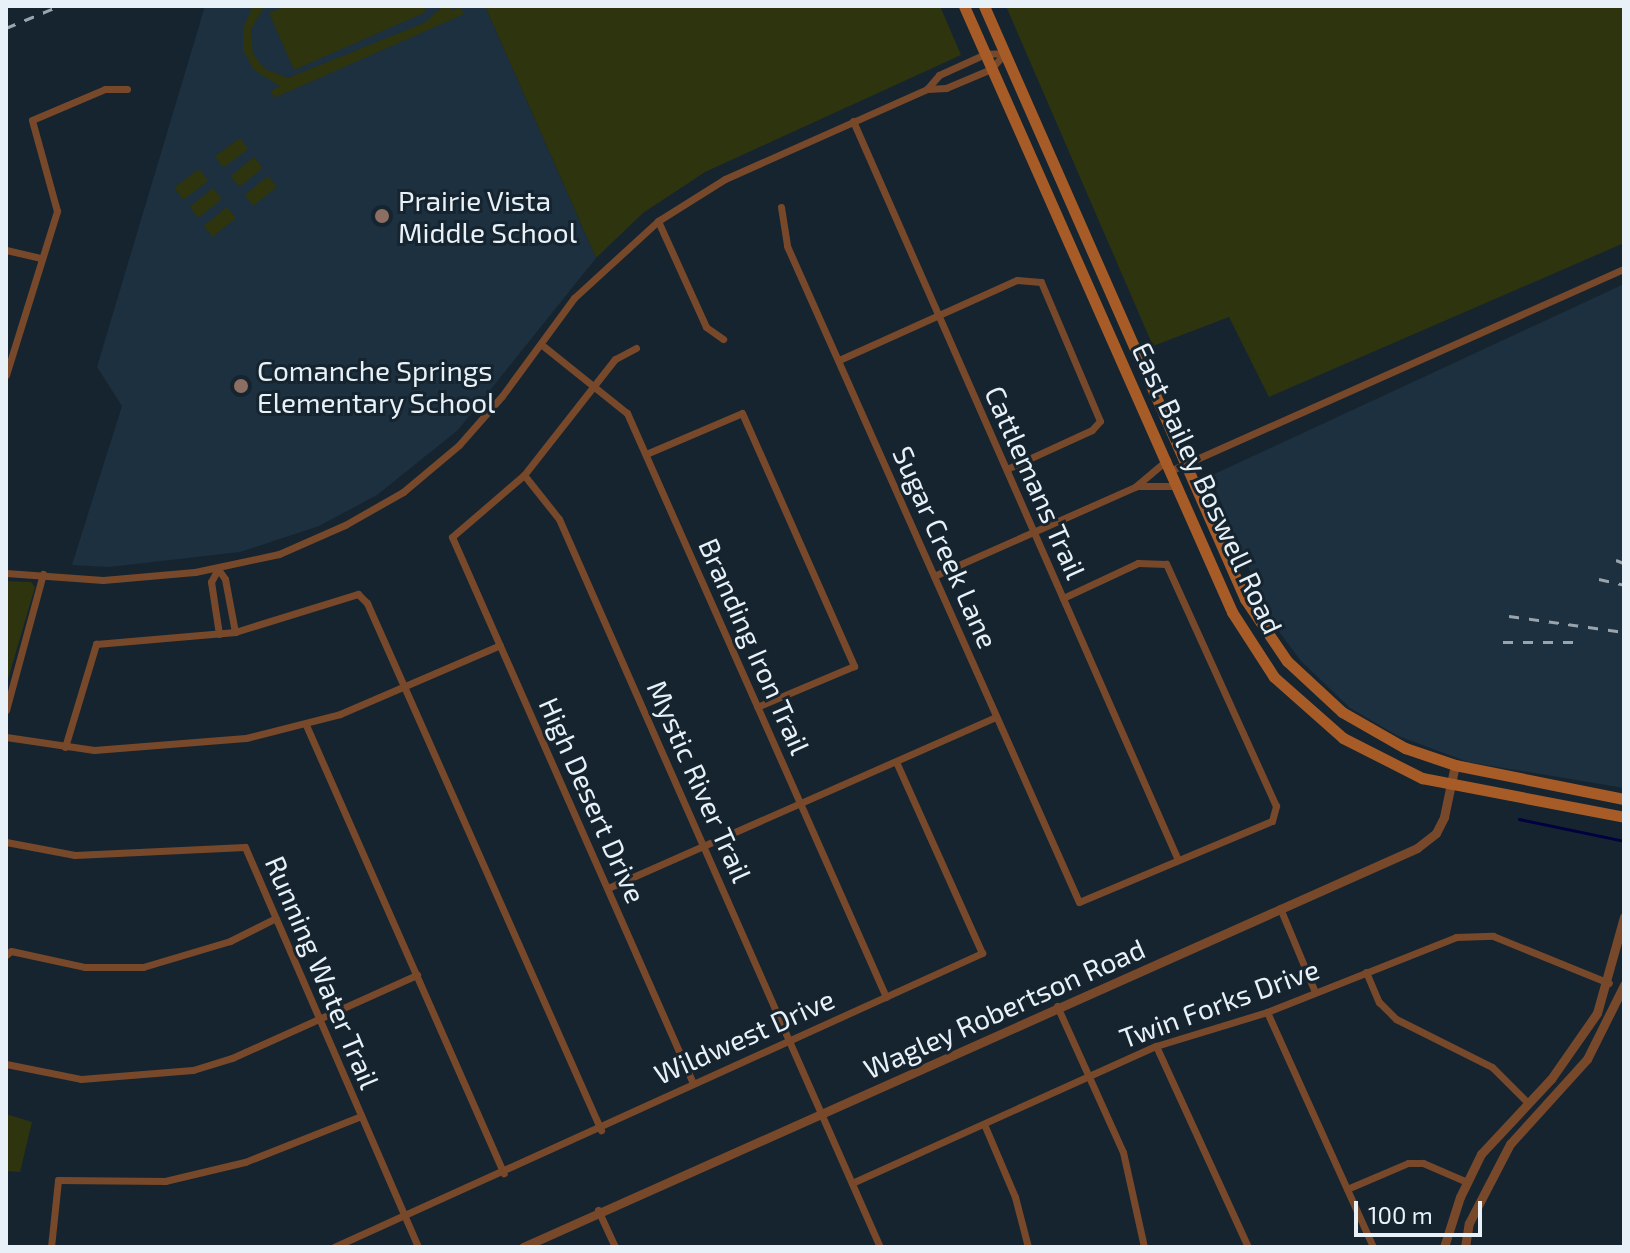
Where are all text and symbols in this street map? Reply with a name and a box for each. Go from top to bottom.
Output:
place label: Prairie Vista Middle School [398,183,577,249]
marker: Prairie Vista Middle School [373,207,391,225]
street label: East Bailey Boswell Road [1125,336,1291,640]
place label: Comanche Springs Elementary School [257,353,496,419]
marker: Comanche Springs Elementary School [232,377,250,395]
street label: Cattlemans Trail [978,380,1094,584]
street label: Sugar Creek Lane [886,440,1006,654]
street label: Branding Iron Trail [692,533,818,759]
street label: Mystic River Trail [640,675,760,887]
street label: High Desert Drive [533,692,653,908]
street label: Running Water Trail [258,850,388,1094]
street label: Wagley Robertson Road [858,931,1150,1085]
street label: Twin Forks Drive [1115,951,1323,1055]
street label: Wildwest Drive [649,981,839,1091]
scale bar [1358,1185,1486,1235]
text: 100 m [1368,1200,1433,1229]

